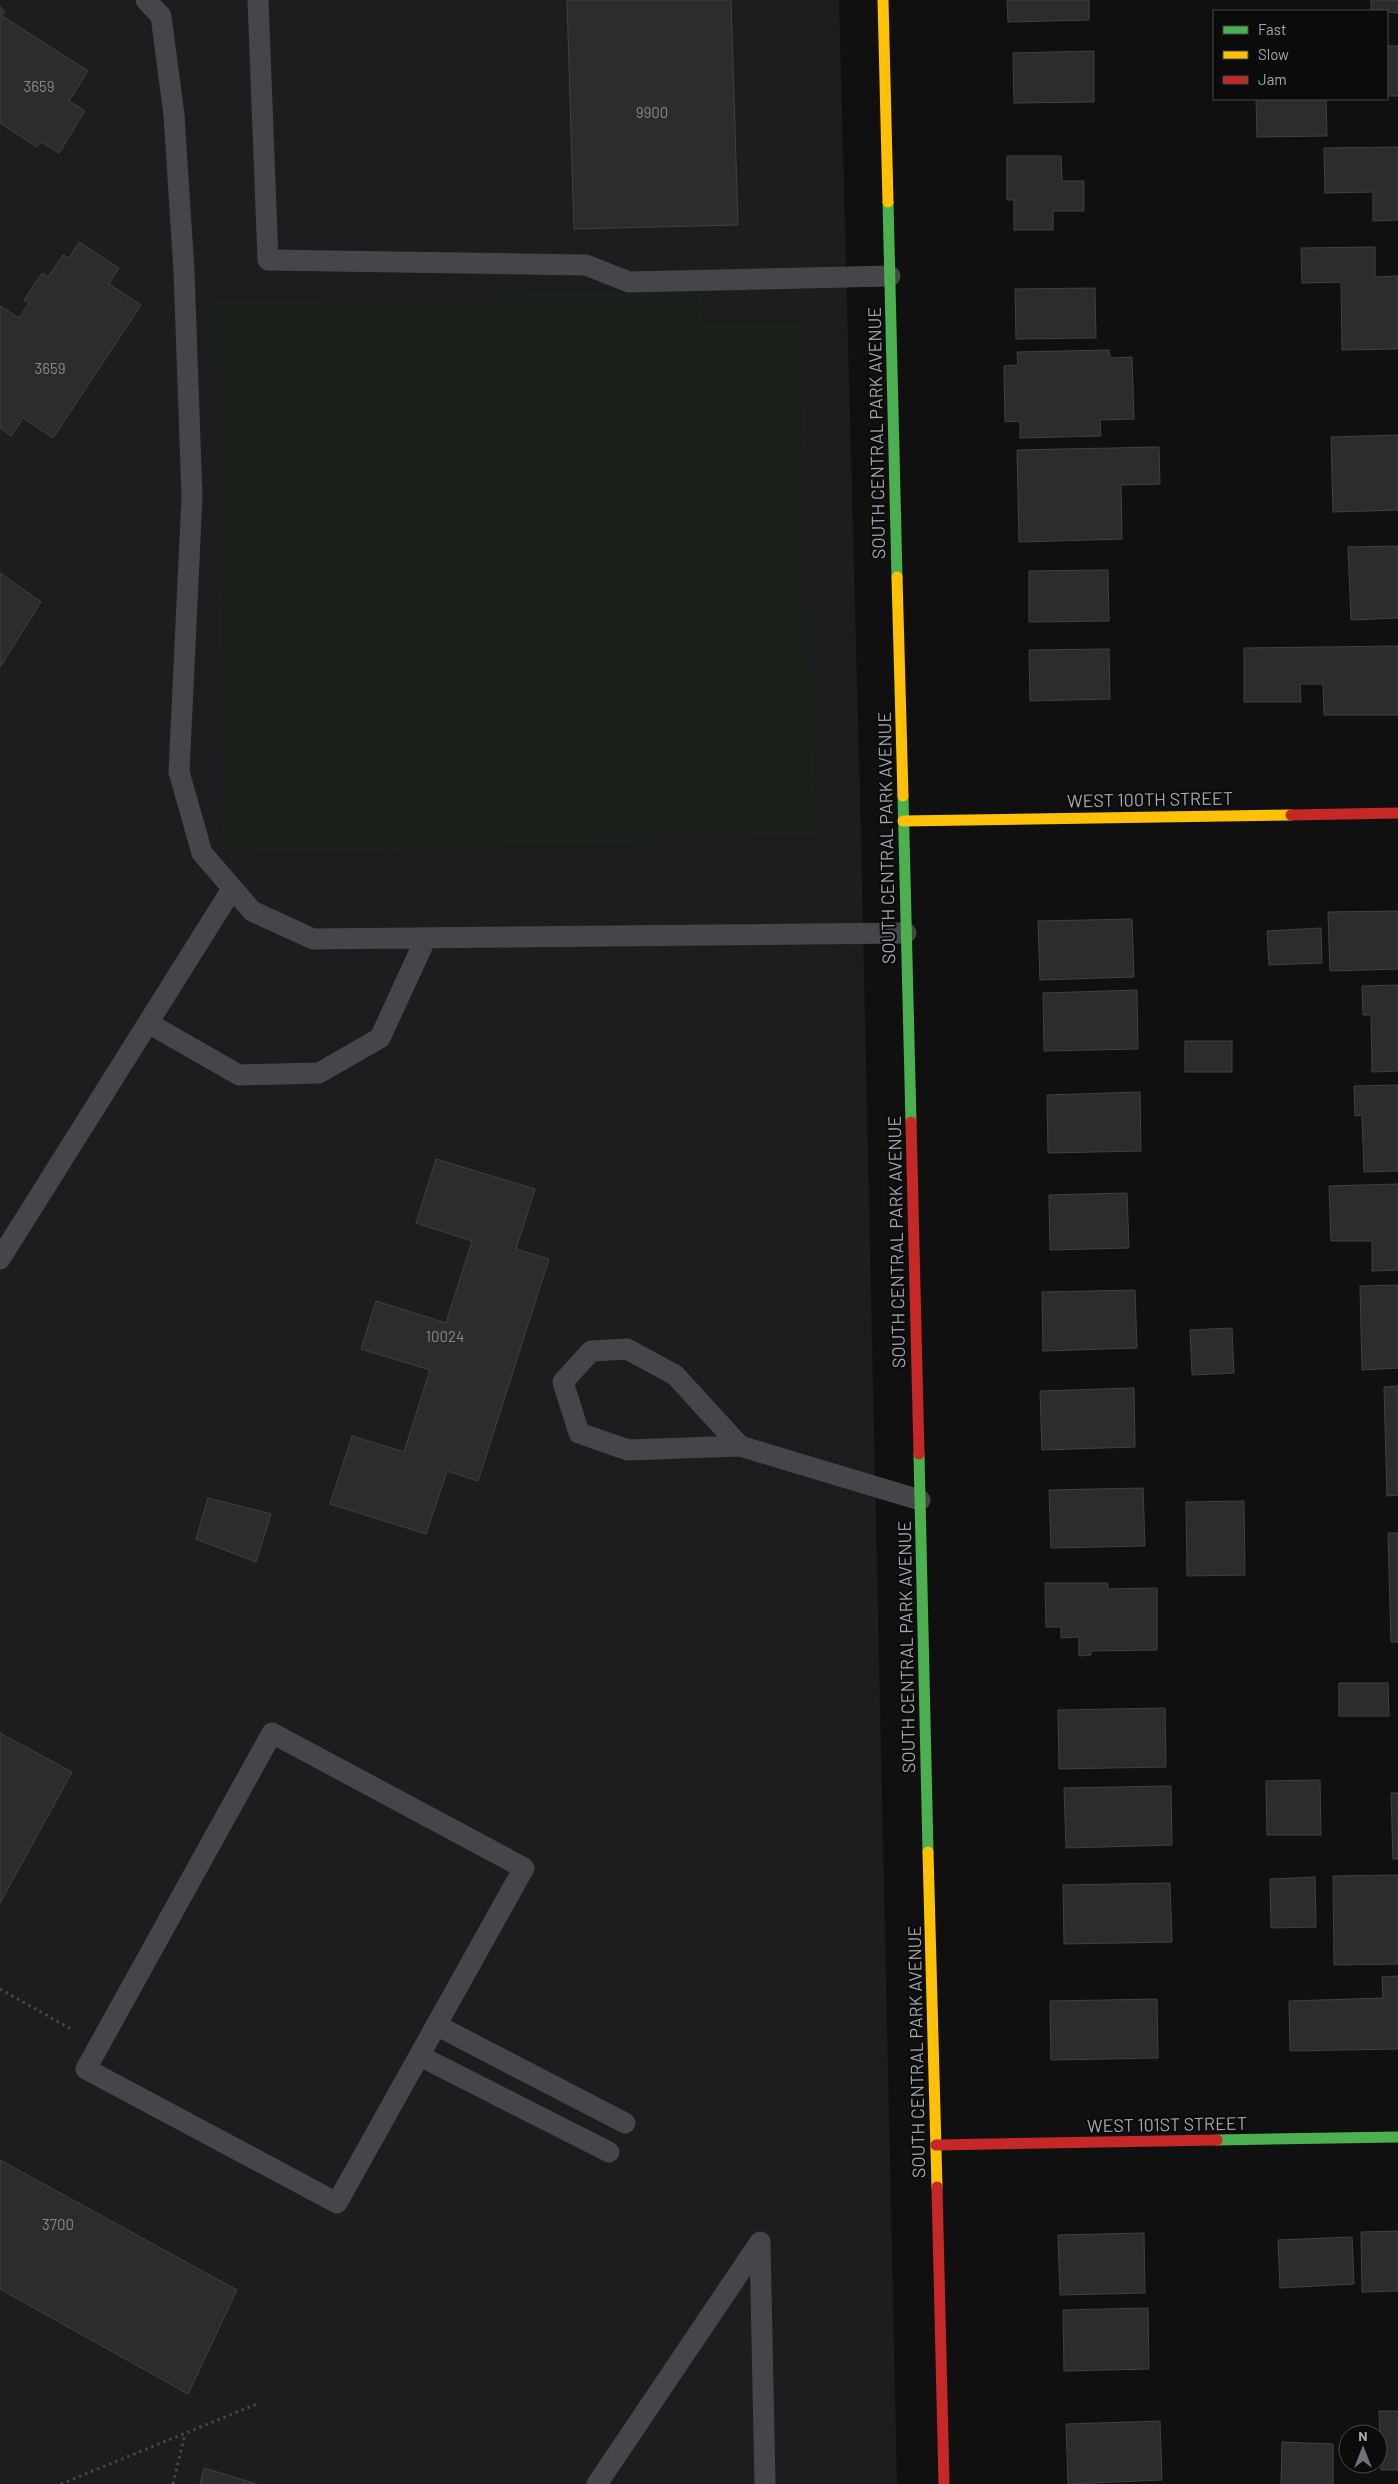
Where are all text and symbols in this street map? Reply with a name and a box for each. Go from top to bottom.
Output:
legend [1213,10,1388,100]
text: Fast [1258,20,1286,38]
text: Slow [1258,45,1289,63]
text: Jam [1258,70,1287,88]
house number: 3659 [24,77,54,95]
house number: 9900 [636,103,668,121]
street label: SOUTH CENTRAL PARK AVENUE [863,307,889,559]
house number: 3659 [35,359,65,377]
street label: SOUTH CENTRAL PARK AVENUE [873,712,899,964]
street label: WEST 100TH STREET [1067,787,1233,811]
street label: SOUTH CENTRAL PARK AVENUE [883,1116,909,1368]
house number: 10024 [426,1327,464,1345]
street label: SOUTH CENTRAL PARK AVENUE [893,1521,919,1773]
street label: SOUTH CENTRAL PARK AVENUE [903,1926,929,2178]
street label: WEST 101ST STREET [1087,2112,1247,2136]
house number: 3700 [42,2215,74,2233]
north arrow [1338,2424,1388,2474]
text: N [1358,2427,1368,2444]

